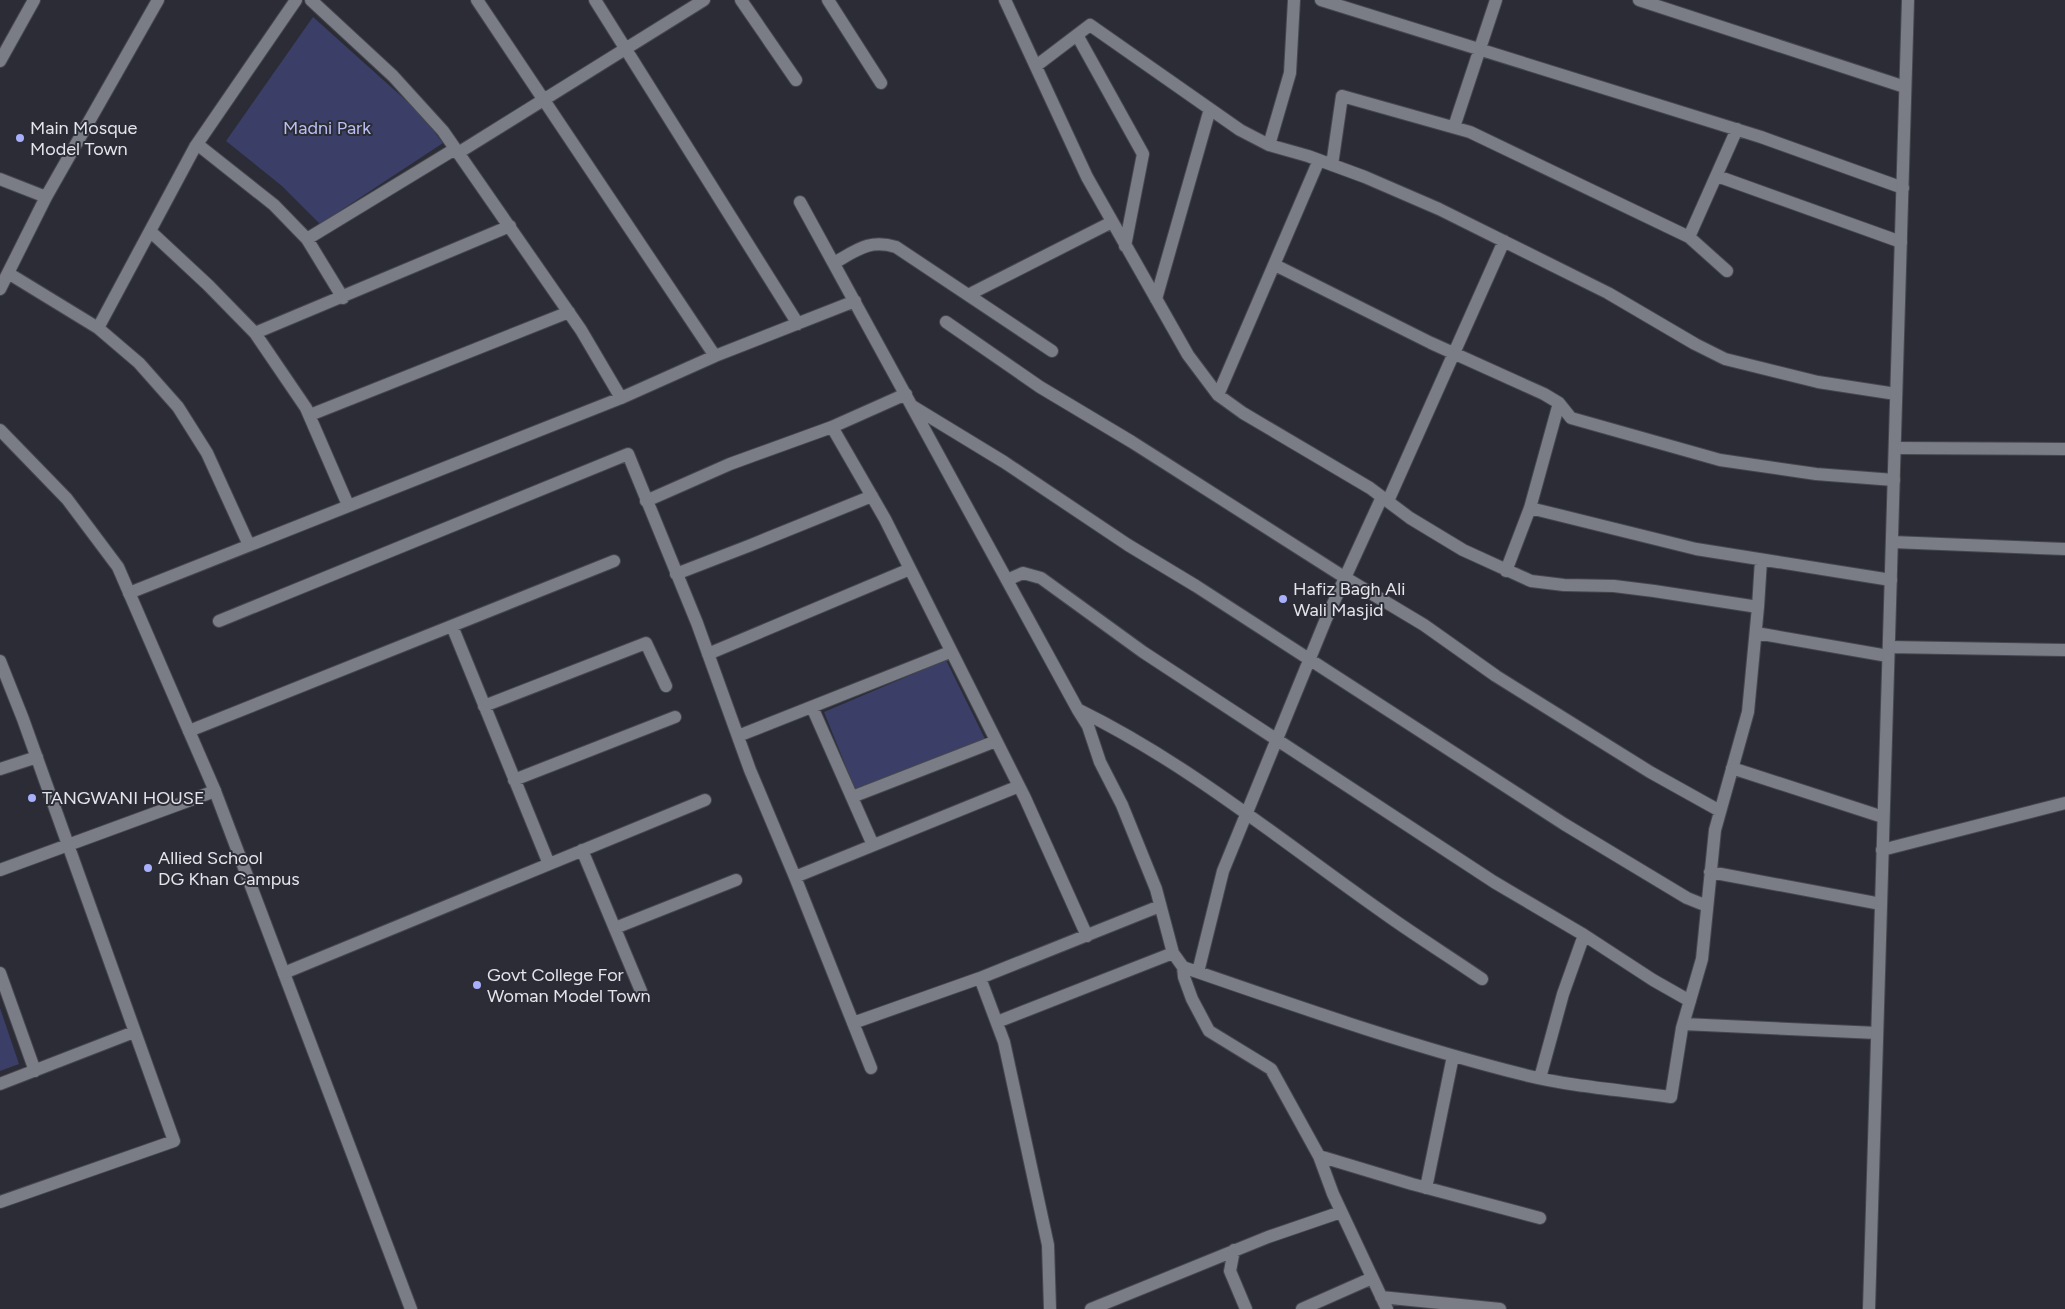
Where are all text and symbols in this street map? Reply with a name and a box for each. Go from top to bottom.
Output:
place label: Main Mosque Model Town [30,117,138,160]
park label: Madni Park [283,117,371,139]
marker: Main Mosque Model Town [14,132,26,144]
place label: Hafiz Bagh Ali Wali Masjid [1293,578,1405,621]
marker: Hafiz Bagh Ali Wali Masjid [1277,593,1289,605]
place label: TANGWANI HOUSE [42,787,205,809]
marker: TANGWANI HOUSE [26,792,38,804]
place label: Allied School DG Khan Campus [158,847,300,890]
marker: Allied School DG Khan Campus [142,862,154,874]
place label: Govt College For Woman Model Town [487,964,651,1007]
marker: Govt College For Woman Model Town [471,979,483,991]

